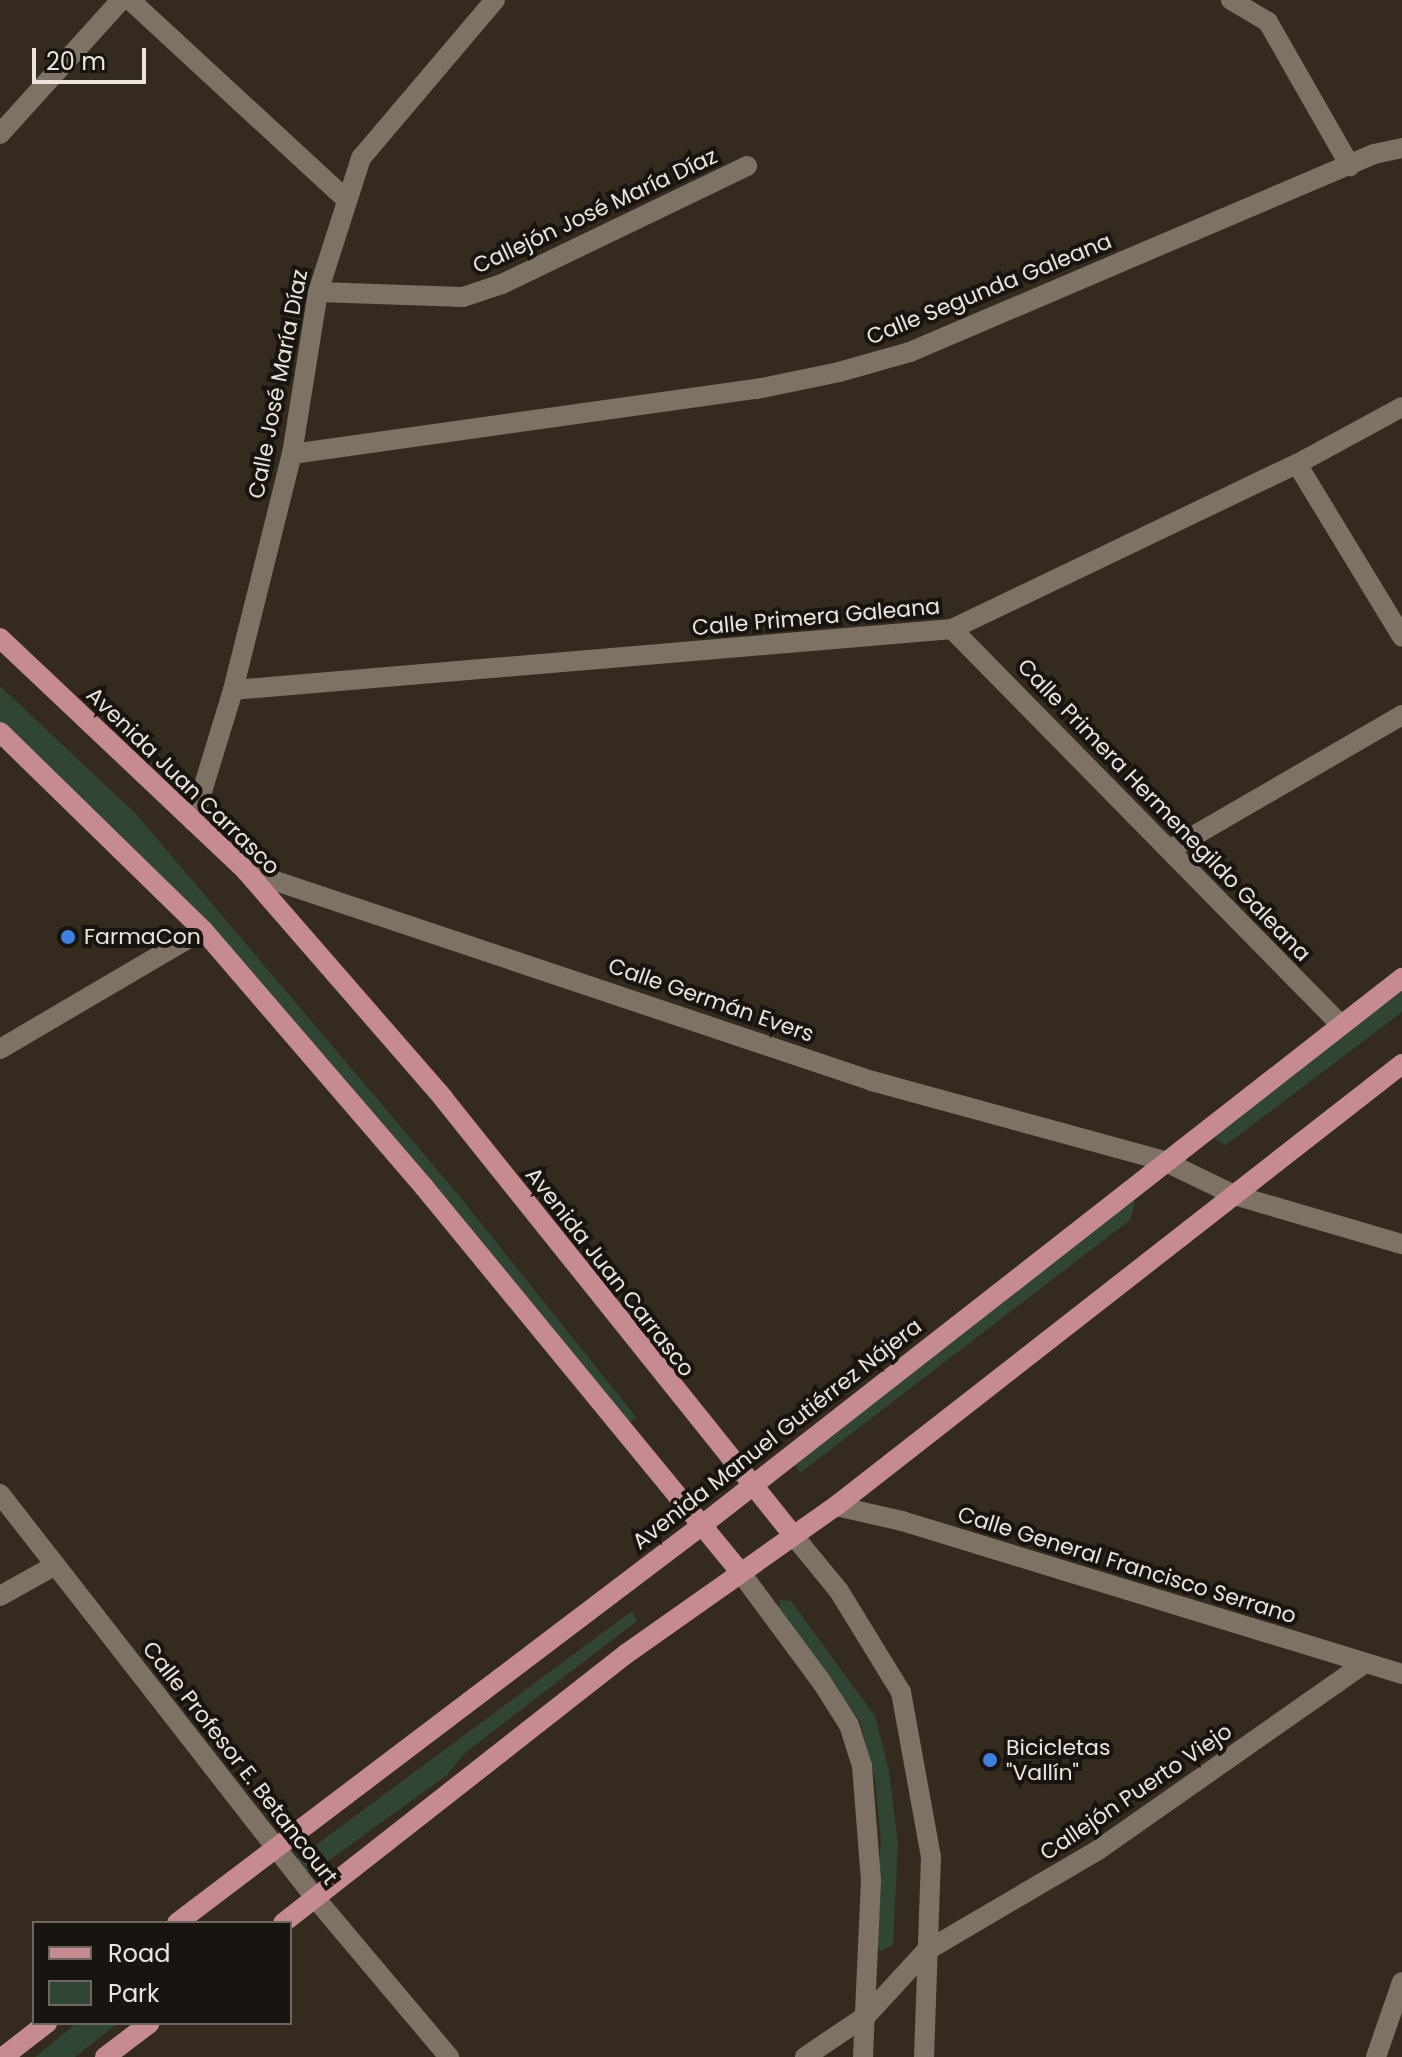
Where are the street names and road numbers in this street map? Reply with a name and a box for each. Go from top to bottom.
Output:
street label: Callejón José María Díaz [469,143,721,279]
street label: Calle Segunda Galeana [862,228,1116,350]
street label: Calle José María Díaz [243,267,313,501]
street label: Calle Primera Galeana [691,593,941,641]
street label: Calle Primera Hermenegildo Galeana [1012,653,1316,967]
street label: Avenida Juan Carrasco [81,682,285,880]
street label: Calle Germán Evers [605,952,817,1048]
street label: Avenida Juan Carrasco [520,1162,700,1382]
street label: Avenida Manuel Gutiérrez Nájera [627,1313,927,1555]
street label: Calle General Francisco Serrano [954,1501,1300,1629]
street label: Calle Profesor E. Betancourt [137,1636,343,1890]
street label: Callejón Puerto Viejo [1035,1718,1237,1866]

